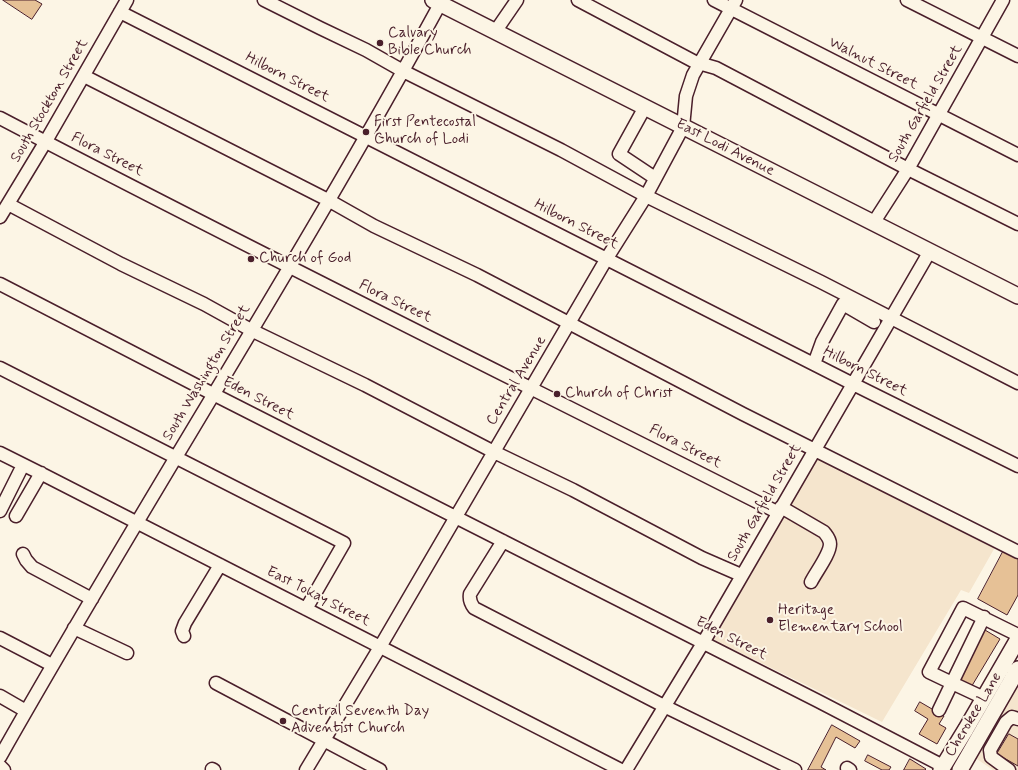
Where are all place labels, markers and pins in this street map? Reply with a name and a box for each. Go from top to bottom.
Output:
place label: Calvary Bible Church [388,25,471,60]
marker: Calvary Bible Church [375,38,385,48]
place label: First Pentecostal Church of Lodi [374,114,476,149]
marker: First Pentecostal Church of Lodi [361,127,371,137]
place label: Church of God [259,250,351,268]
marker: Church of God [246,254,256,264]
place label: Church of Christ [565,385,673,403]
marker: Church of Christ [552,389,562,399]
place label: Heritage Elementary School [778,602,903,637]
marker: Heritage Elementary School [765,615,775,625]
place label: Central Seventh Day Adventist Church [291,703,429,738]
marker: Central Seventh Day Adventist Church [278,716,288,726]

